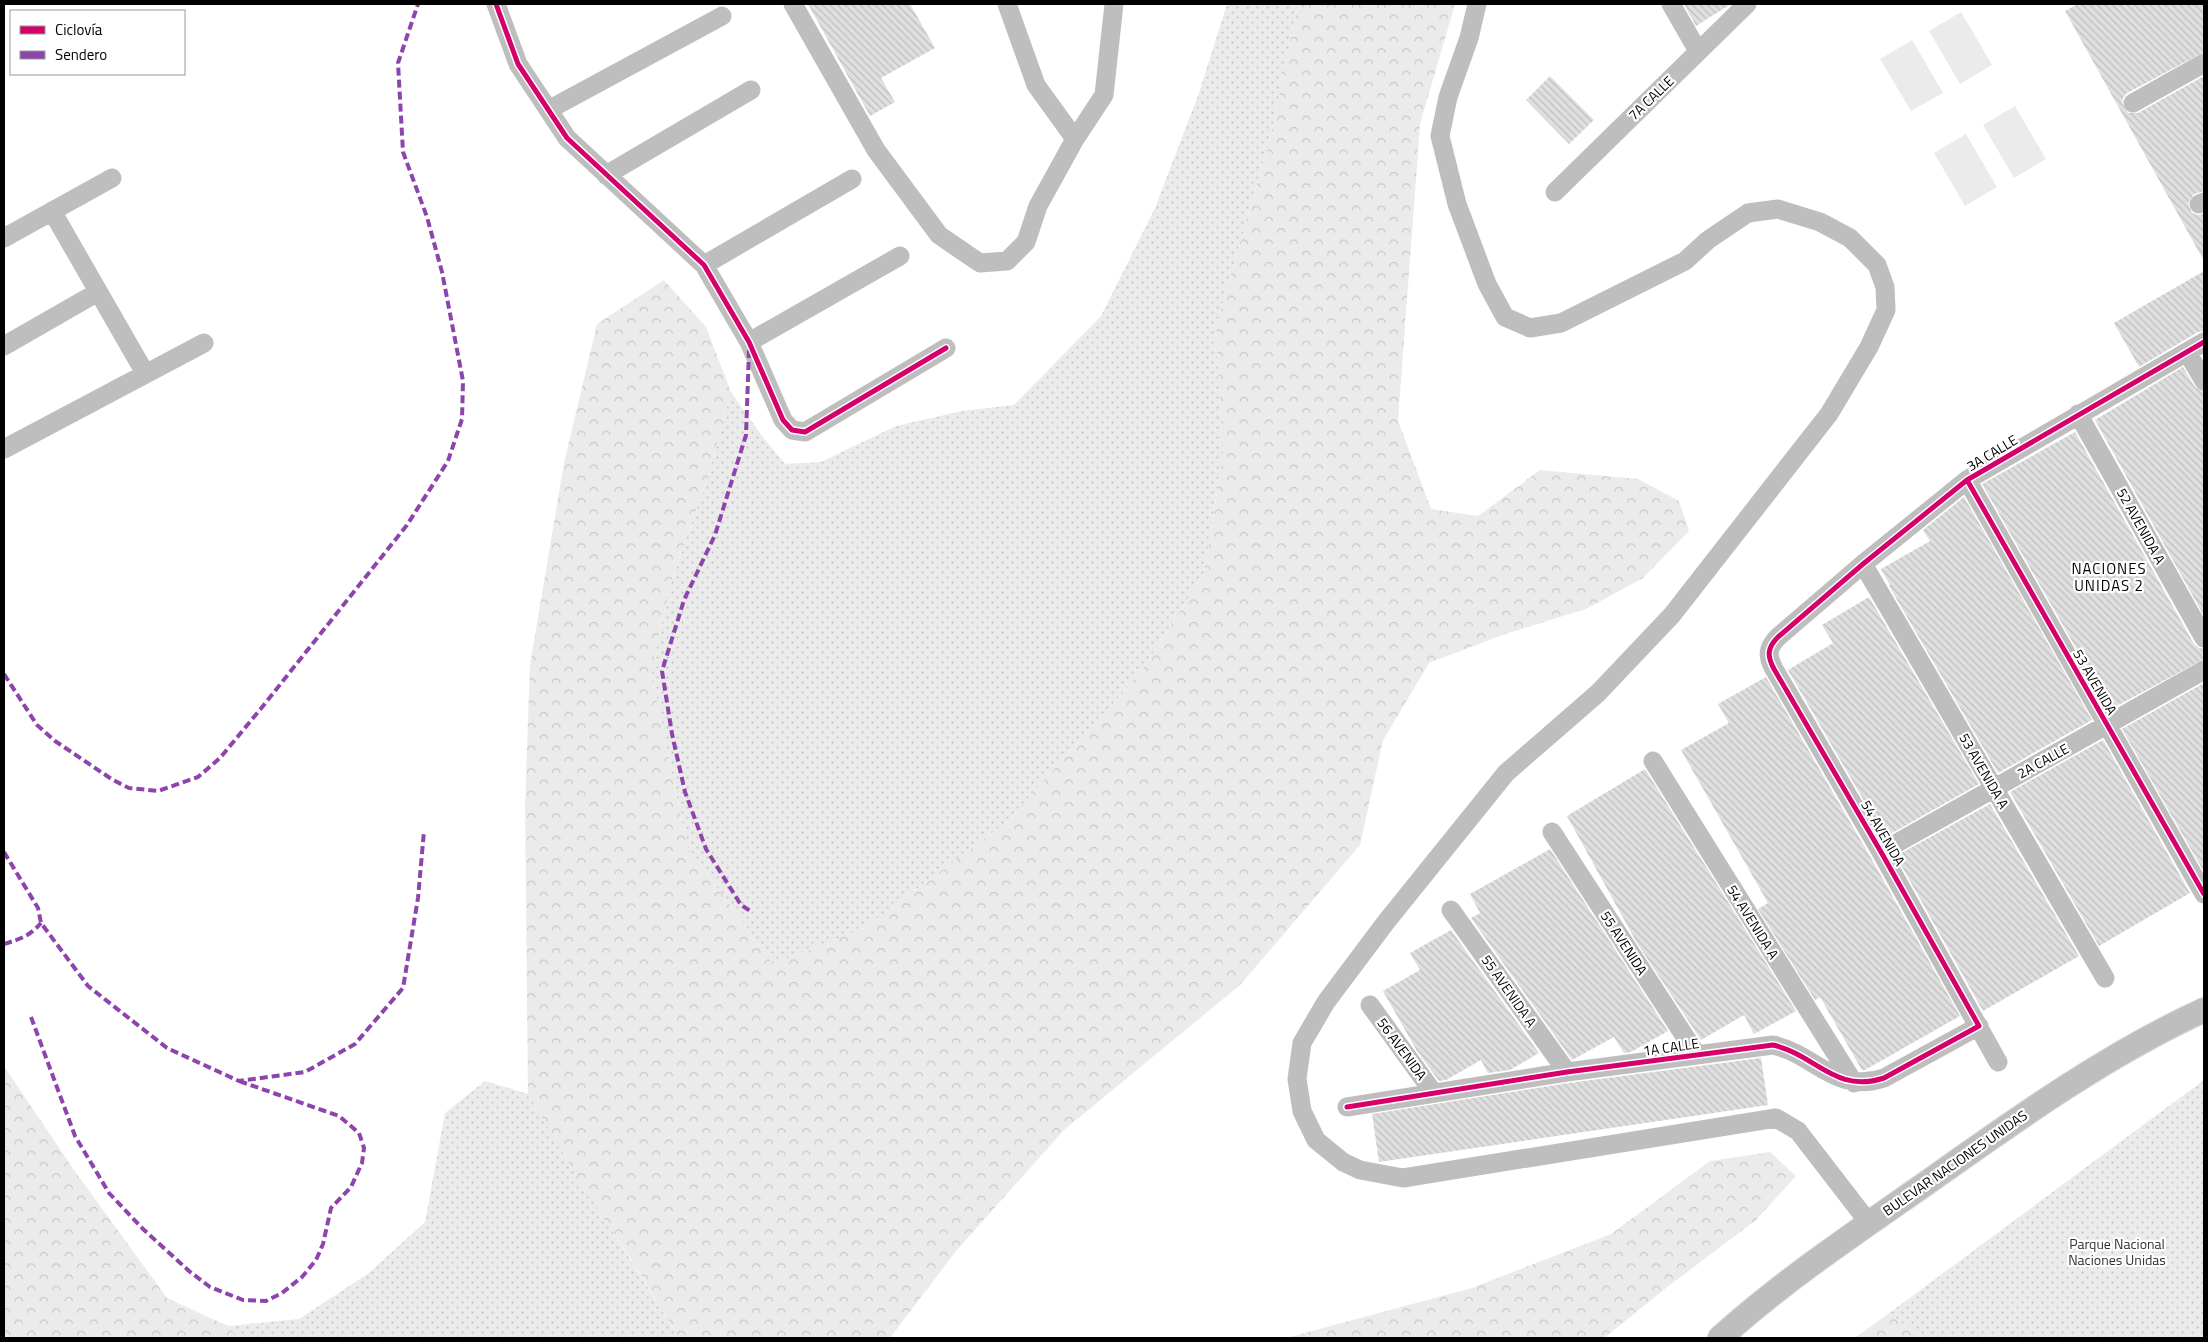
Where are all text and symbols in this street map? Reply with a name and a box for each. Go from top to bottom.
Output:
legend [10,10,185,75]
text: Ciclovía [55,18,103,41]
text: Sendero [55,43,107,66]
street label: 7A CALLE [1623,70,1678,125]
street label: 3A CALLE [1962,429,2022,476]
street label: 52 AVENIDA A [2112,484,2171,568]
district label: NACIONES UNIDAS 2 [2071,557,2147,597]
street label: 53 AVENIDA [2068,645,2123,719]
street label: 53 AVENIDA A [1954,729,2015,813]
street label: 2A CALLE [2013,738,2073,783]
street label: 54 AVENIDA [1856,796,1911,870]
street label: 54 AVENIDA A [1722,880,1785,964]
street label: 55 AVENIDA [1596,907,1653,979]
street label: 55 AVENIDA A [1477,950,1543,1032]
street label: 56 AVENIDA [1373,1013,1433,1085]
street label: 1A CALLE [1642,1032,1701,1061]
street label: BULEVAR NACIONES UNIDAS [1878,1105,2031,1221]
park label: Parque Nacional Naciones Unidas [2068,1233,2166,1270]

